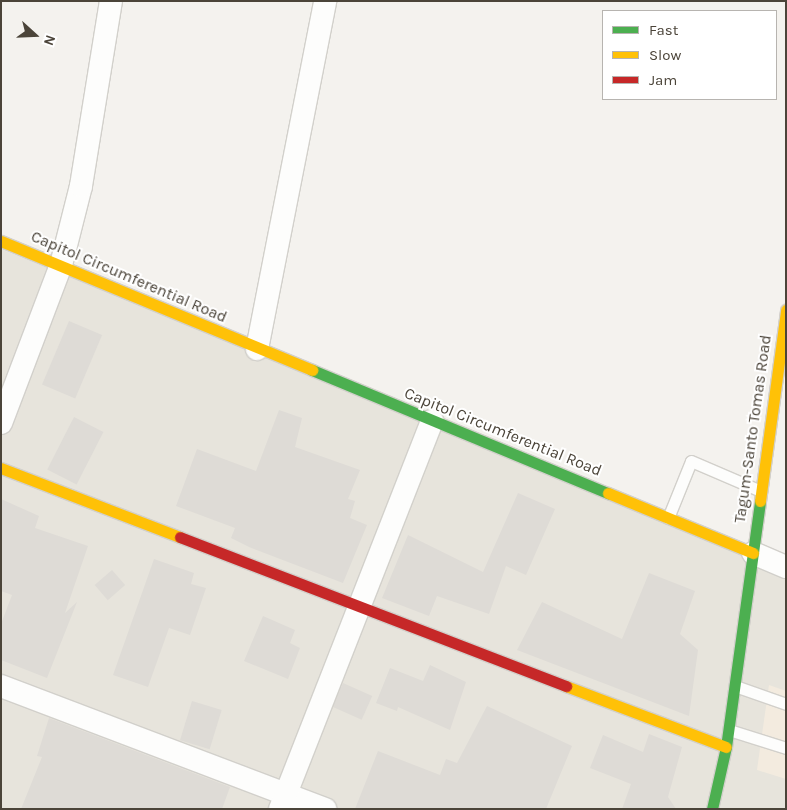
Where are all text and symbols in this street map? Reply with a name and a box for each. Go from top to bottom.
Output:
north arrow [10,10,60,60]
legend [602,10,777,100]
text: Fast [649,21,678,39]
text: N [40,33,59,48]
text: Slow [649,46,681,64]
text: Jam [649,71,677,89]
street label: Capitol Circumferential Road [28,227,230,327]
street label: Tagum-Santo Tomas Road [730,334,776,524]
street label: Capitol Circumferential Road [402,384,604,480]

